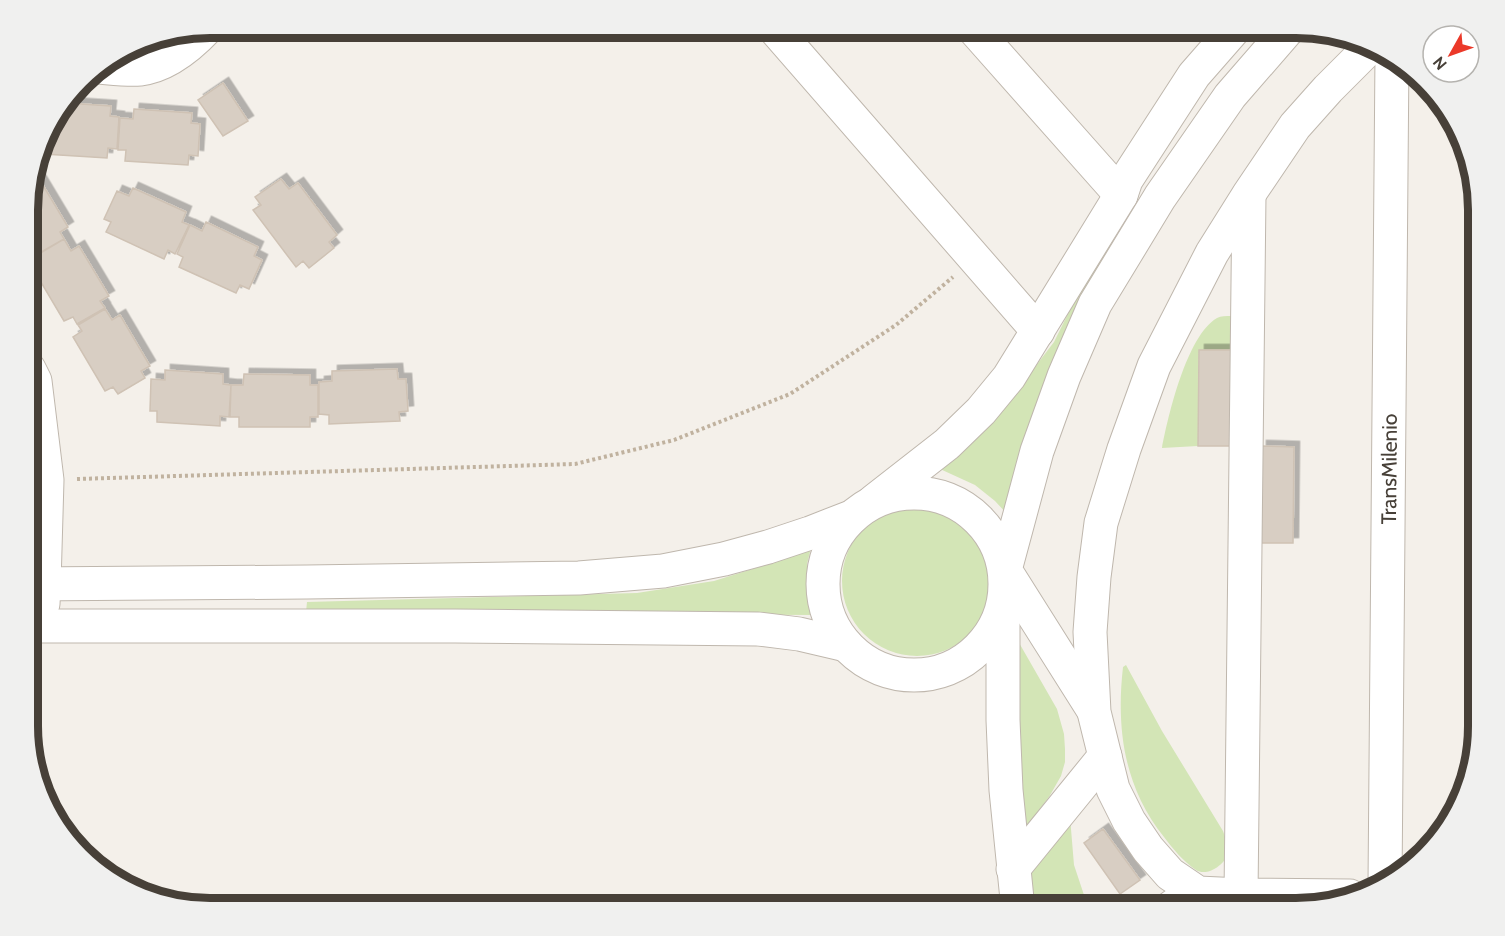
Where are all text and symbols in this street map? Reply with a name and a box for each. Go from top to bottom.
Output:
north arrow [1421,24,1481,84]
text: N [1429,53,1451,74]
street label: TransMilenio [1376,413,1401,525]

